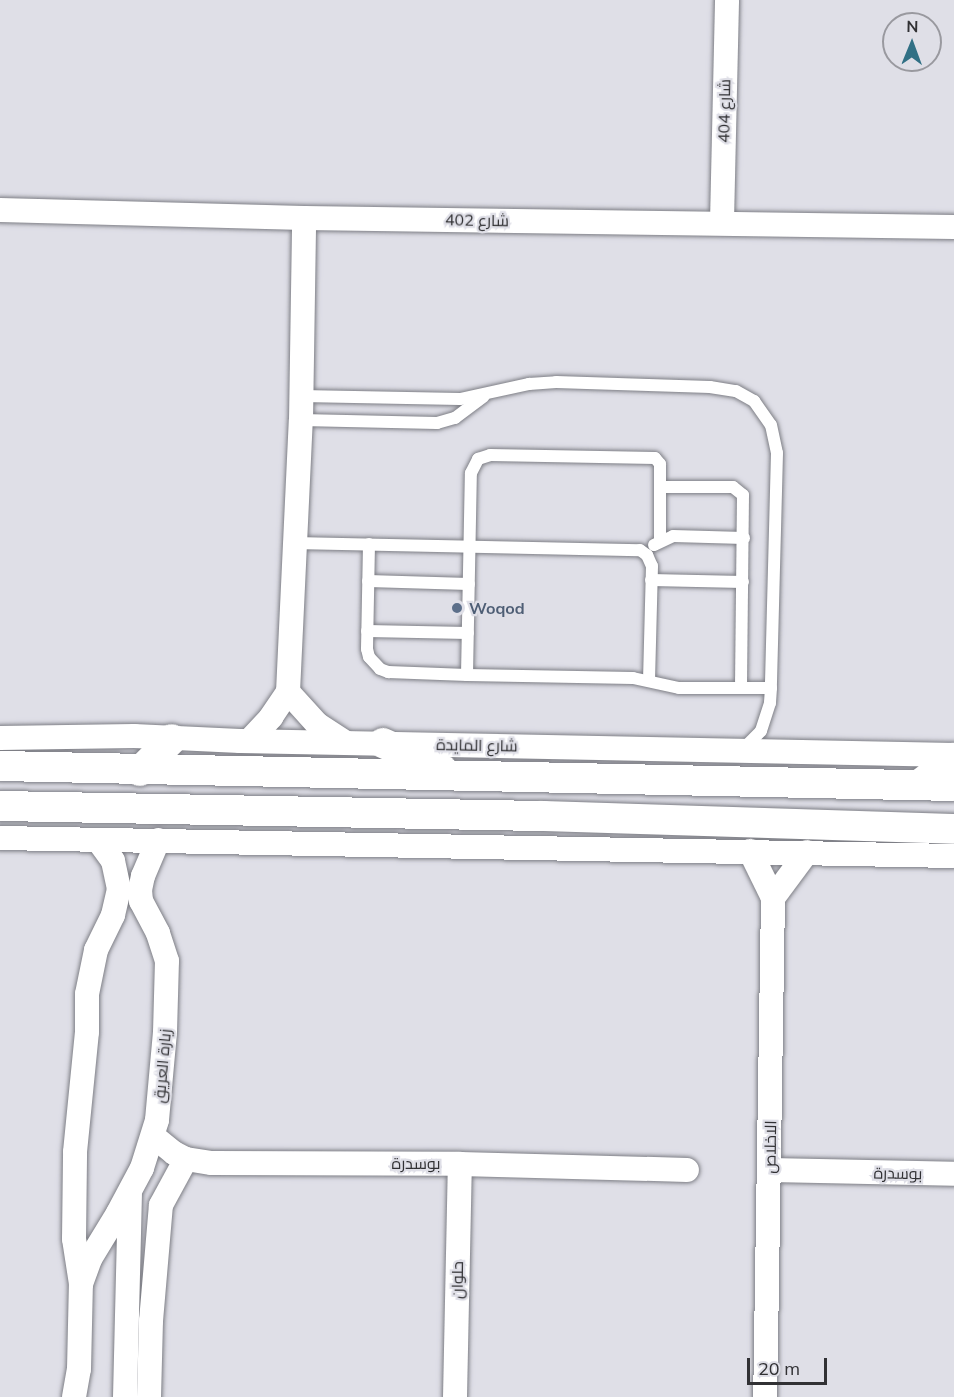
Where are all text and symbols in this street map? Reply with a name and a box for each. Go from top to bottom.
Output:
north arrow [882,12,942,72]
text: N [906,16,918,36]
street label: شارع 404 [714,79,734,143]
street label: شارع 402 [445,210,509,230]
place label: Woqod [469,598,525,618]
marker: Woqod [450,601,464,615]
street label: شارع المايدة [436,735,518,755]
street label: زبارة العريق [149,1028,175,1104]
street label: الاخلاص [760,1120,780,1174]
street label: بوسدرة [392,1153,440,1173]
street label: بوسدرة [873,1163,923,1183]
street label: حلوان [447,1261,467,1299]
scale bar [750,1346,830,1384]
text: 20 m [758,1357,800,1380]

